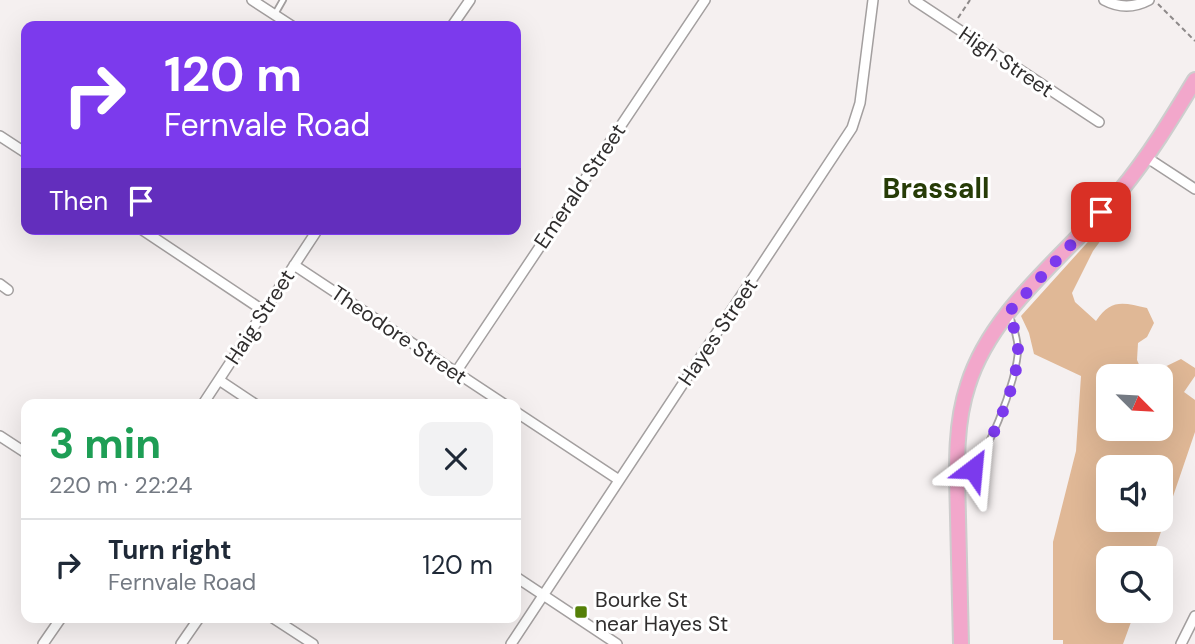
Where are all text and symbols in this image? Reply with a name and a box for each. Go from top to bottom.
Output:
street label: High Street [953,20,1059,104]
text: 120 m [164,42,302,106]
icon: right [49,49,140,140]
text: Fernvale Road [164,104,370,146]
street label: Emerald Street [528,118,632,254]
district label: Brassall [883,170,989,207]
icon: arrive [122,182,160,220]
pin [1071,182,1131,242]
text: Then [49,184,108,218]
icon: arrive [1082,193,1120,231]
street label: Haig Street [219,264,301,370]
street label: Hayes Street [672,273,764,391]
street label: Theodore Street [326,279,472,391]
north arrow [1096,364,1172,441]
map controls [1096,364,1173,623]
text: 3 min [49,416,161,471]
button: close [419,422,493,496]
position arrow [936,432,1010,506]
button: sound [1096,455,1173,532]
text: 220 m · 22:24 [49,470,192,500]
text: Turn right [108,533,232,567]
icon: right [49,546,87,584]
button: search [1096,546,1173,623]
text: 120 m [422,548,493,582]
text: Fernvale Road [108,567,256,597]
place label: Bourke St near Hayes St [595,586,728,638]
marker: Bourke St near Hayes St [573,604,589,620]

